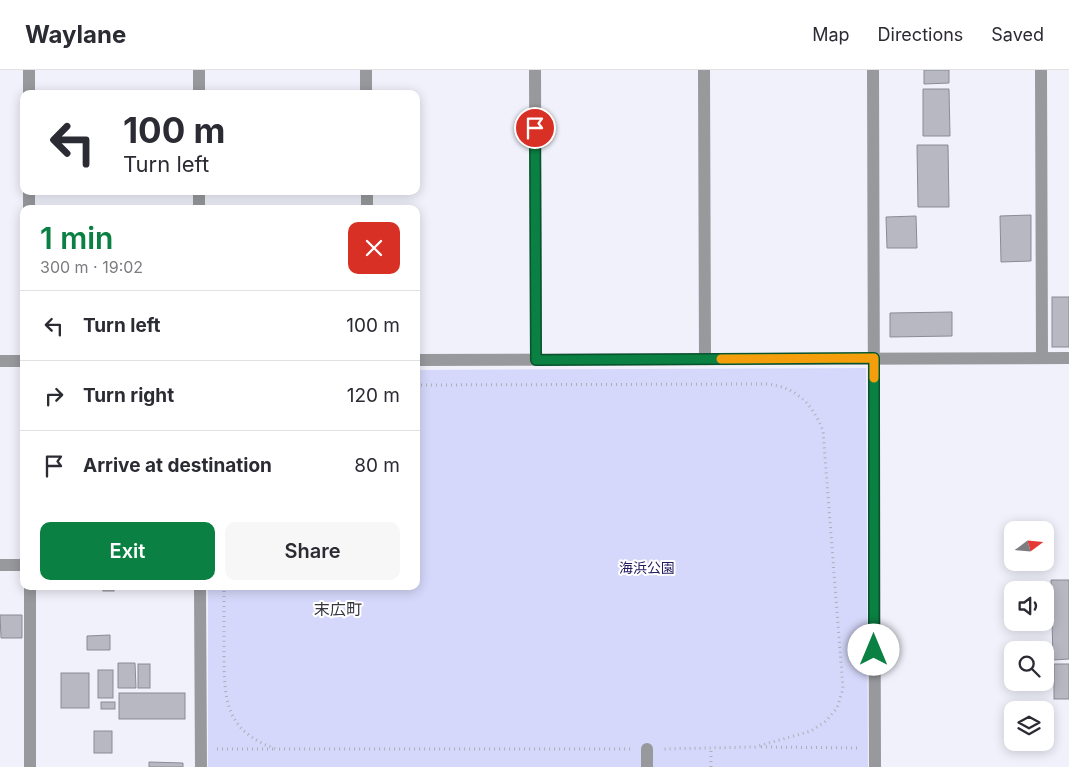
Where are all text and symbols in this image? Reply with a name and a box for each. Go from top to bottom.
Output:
text: Waylane [25,20,126,49]
text: Map [812,24,850,45]
text: Directions [878,24,963,45]
text: Saved [991,24,1044,45]
pin [514,107,556,149]
text: 100 m [123,109,226,151]
icon: left [40,110,105,175]
icon: arrive [521,114,549,142]
text: Turn left [123,151,209,177]
text: 1 min [40,220,113,256]
button: close [348,222,400,274]
text: 300 m · 19:02 [40,257,143,277]
icon: left [40,312,68,340]
text: Turn left [83,314,161,337]
text: 100 m [346,314,400,337]
icon: right [40,382,68,410]
text: Turn right [83,384,174,407]
text: 120 m [347,384,400,407]
icon: arrive [40,452,68,480]
text: Arrive at destination [83,454,272,477]
text: 80 m [354,454,400,477]
north arrow [1004,521,1054,571]
map controls [1004,521,1054,751]
button: Exit [40,522,215,580]
button: Share [225,522,400,580]
park label: 海浜公園 [619,559,675,576]
button: sound [1004,581,1054,631]
district label: 末広町 [314,599,362,619]
position arrow [847,623,899,675]
button: search [1004,641,1054,691]
button: layers [1004,701,1054,751]

